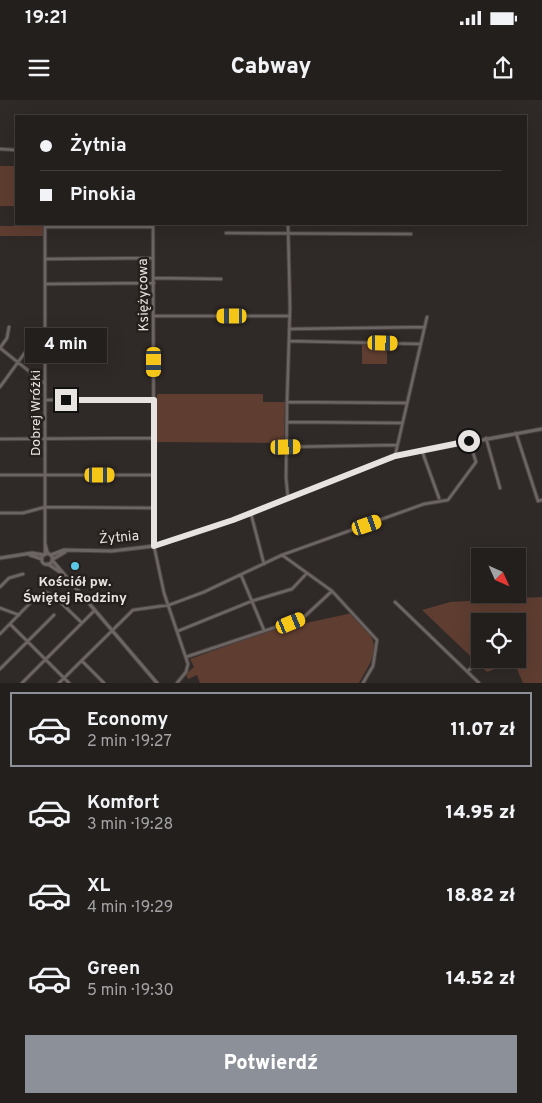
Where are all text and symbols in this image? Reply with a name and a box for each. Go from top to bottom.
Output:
text: 19:21 [25,6,68,30]
icon: menu [25,54,53,82]
text: Cabway [231,54,311,81]
icon: share [489,54,517,82]
text: Żytnia [70,134,127,158]
text: Pinokia [70,183,136,207]
street label: Księżycowa [135,258,153,332]
car [217,309,247,324]
callout: 4 min [25,328,107,362]
text: 4 min [45,335,87,355]
car [367,335,398,351]
car [146,347,161,377]
street label: Dobrej Wróżki [28,370,45,456]
route end [55,389,77,411]
route start [458,430,480,452]
car [270,439,301,455]
car [85,468,115,483]
car [350,513,383,537]
street label: Żytnia [98,527,140,548]
north arrow [471,548,526,602]
map controls [471,548,526,668]
marker: Kościół pw. Świętej Rodziny [69,560,81,572]
place label: Kościół pw. Świętej Rodziny [23,574,127,607]
car [274,610,307,636]
button: locate [471,613,526,668]
icon: car [27,707,72,752]
text: Economy [87,708,168,732]
text: 11.07 zł [451,718,515,742]
text: 2 min · 19:27 [87,732,172,752]
icon: car [27,790,72,835]
text: Komfort [87,791,159,815]
text: 14.95 zł [446,801,515,825]
text: 3 min · 19:28 [87,815,173,835]
icon: car [27,873,72,918]
text: XL [87,874,110,898]
text: 18.82 zł [447,884,515,908]
text: 4 min · 19:29 [87,898,173,918]
icon: car [27,956,72,1001]
text: Green [87,957,140,981]
text: 14.52 zł [446,967,515,991]
text: 5 min · 19:30 [87,981,174,1001]
button: Potwierdź [25,1035,517,1093]

